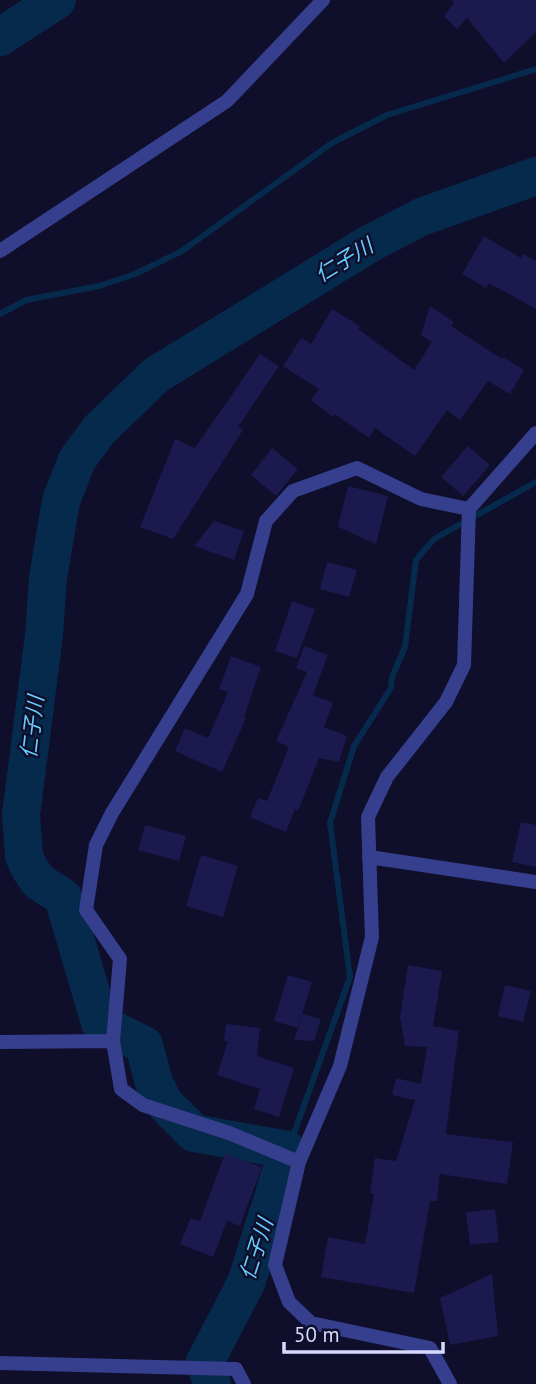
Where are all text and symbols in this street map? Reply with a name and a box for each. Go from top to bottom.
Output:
water label: 仁子川 [310,231,380,288]
water label: 仁子川 [15,692,49,760]
water label: 仁子川 [233,1213,279,1283]
scale bar [284,1310,443,1354]
text: 50 m [294,1321,340,1348]

